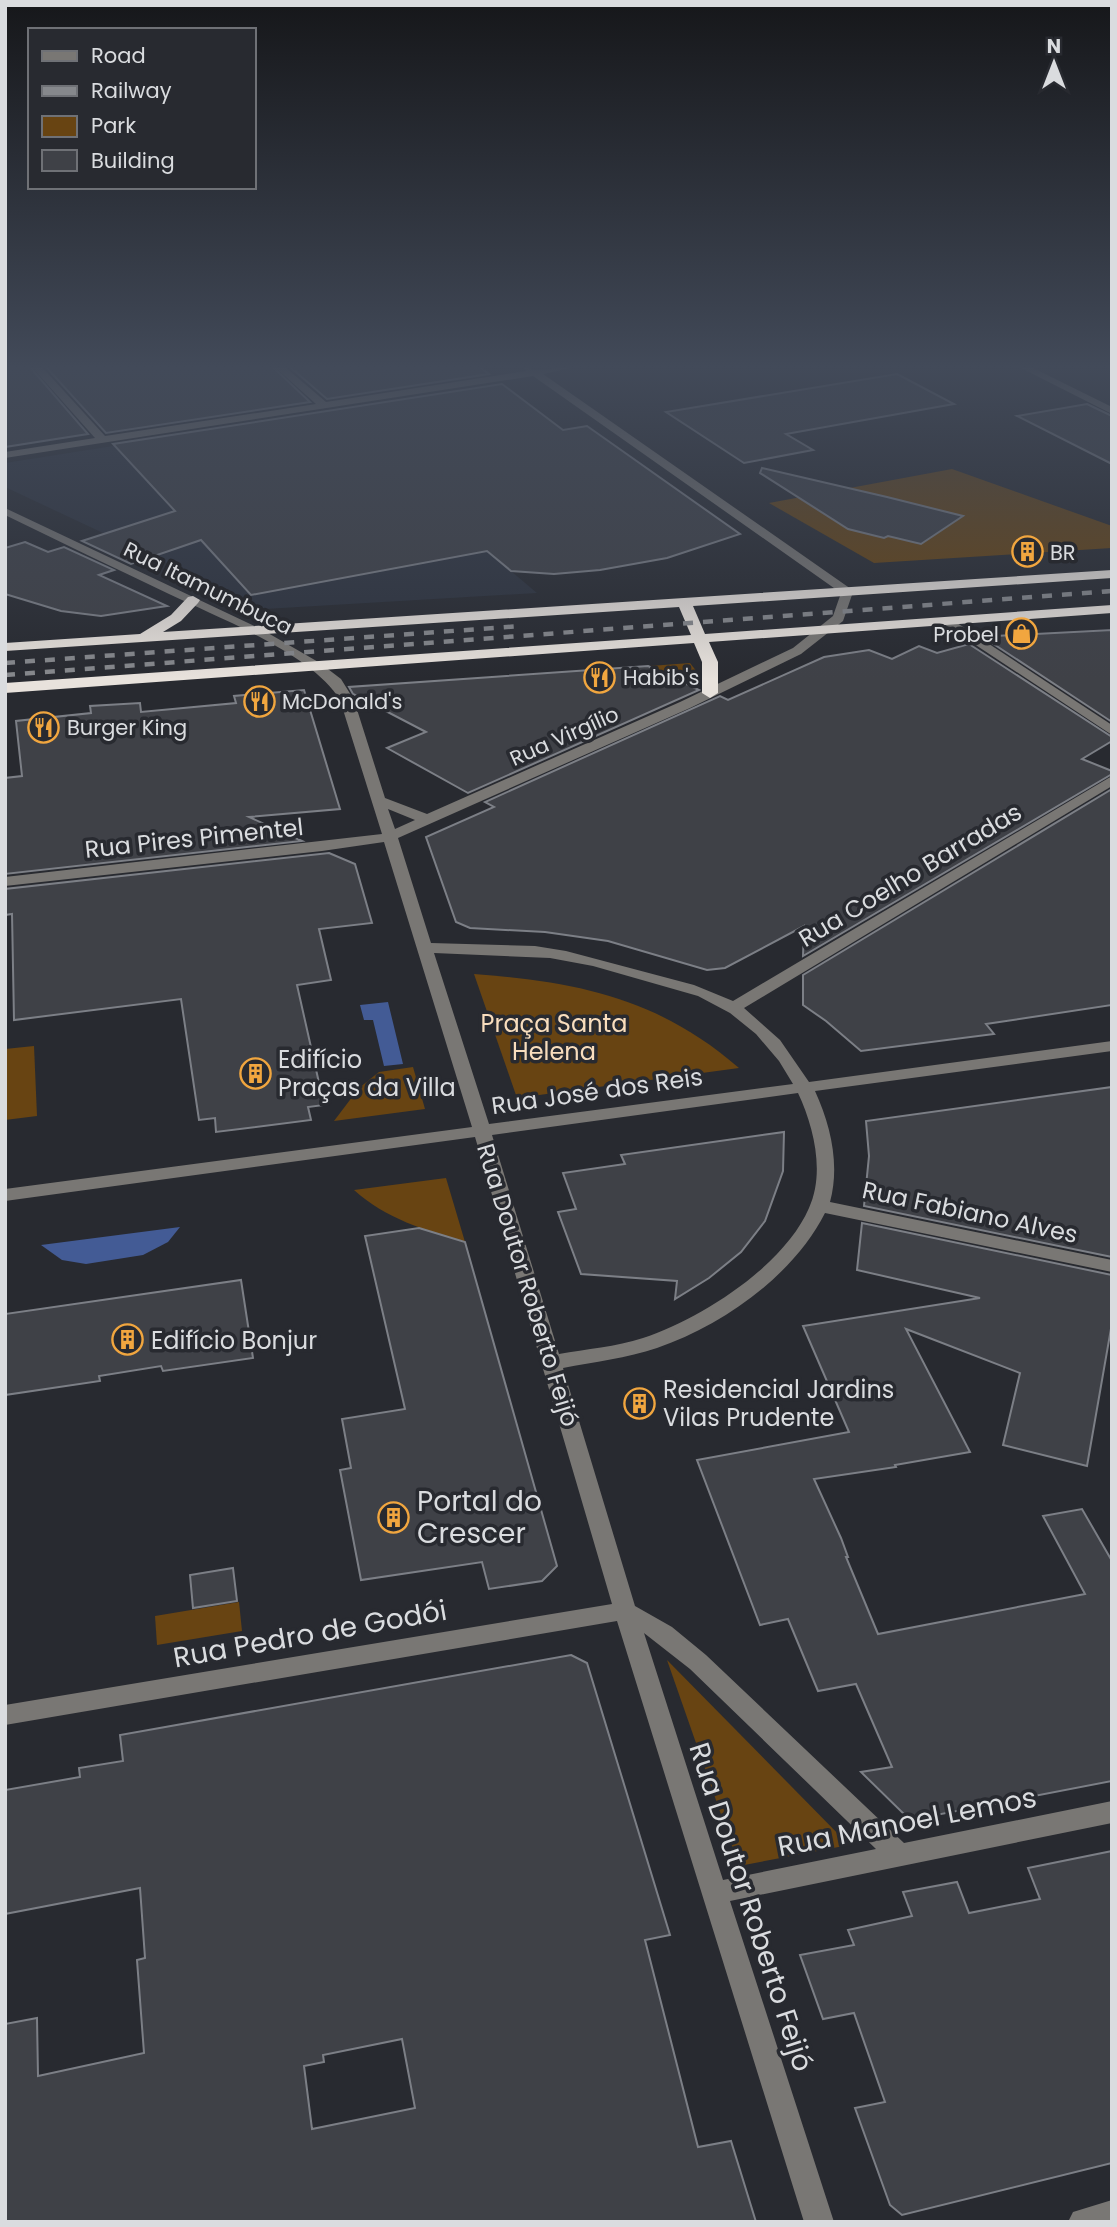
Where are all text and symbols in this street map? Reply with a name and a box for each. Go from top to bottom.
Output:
legend [28,28,256,189]
north arrow [1019,28,1089,98]
text: N [1047,33,1061,60]
text: Road [91,41,146,70]
text: Railway [91,76,172,105]
text: Park [91,111,136,140]
text: Building [91,146,175,175]
street label: Rua Itamumbuca [119,535,297,641]
building icon: BR [1010,535,1044,569]
place label: BR [1050,538,1076,567]
shop icon: Probel [1005,617,1039,651]
place label: Probel [933,620,999,649]
restaurant icon: Habib's [583,660,617,694]
place label: Habib's [623,663,700,692]
restaurant icon: McDonald's [242,684,276,718]
place label: McDonald's [282,687,402,716]
street label: Rua Virgílio [505,699,623,773]
restaurant icon: Burger King [27,710,61,744]
place label: Burger King [67,713,187,742]
street label: Rua Coelho Barradas [792,795,1028,955]
street label: Rua Pires Pimentel [83,810,305,866]
park label: Praça Santa Helena [481,1007,627,1068]
place label: Edifício Praças da Villa [278,1043,456,1104]
building icon: Edifício Praças da Villa [238,1056,272,1090]
street label: Rua José dos Reis [489,1060,705,1122]
street label: Rua Doutor Roberto Feijó [469,1139,587,1431]
street label: Rua Fabiano Alves [859,1173,1081,1251]
building icon: Edifício Bonjur [111,1323,145,1357]
place label: Edifício Bonjur [151,1324,317,1357]
place label: Residencial Jardins Vilas Prudente [663,1373,894,1434]
building icon: Residencial Jardins Vilas Prudente [623,1386,657,1420]
place label: Portal do Crescer [417,1482,542,1553]
building icon: Portal do Crescer [377,1500,411,1534]
street label: Rua Pedro de Godói [170,1591,450,1677]
street label: Rua Doutor Roberto Feijó [679,1738,823,2076]
street label: Rua Manoel Lemos [774,1778,1040,1866]

